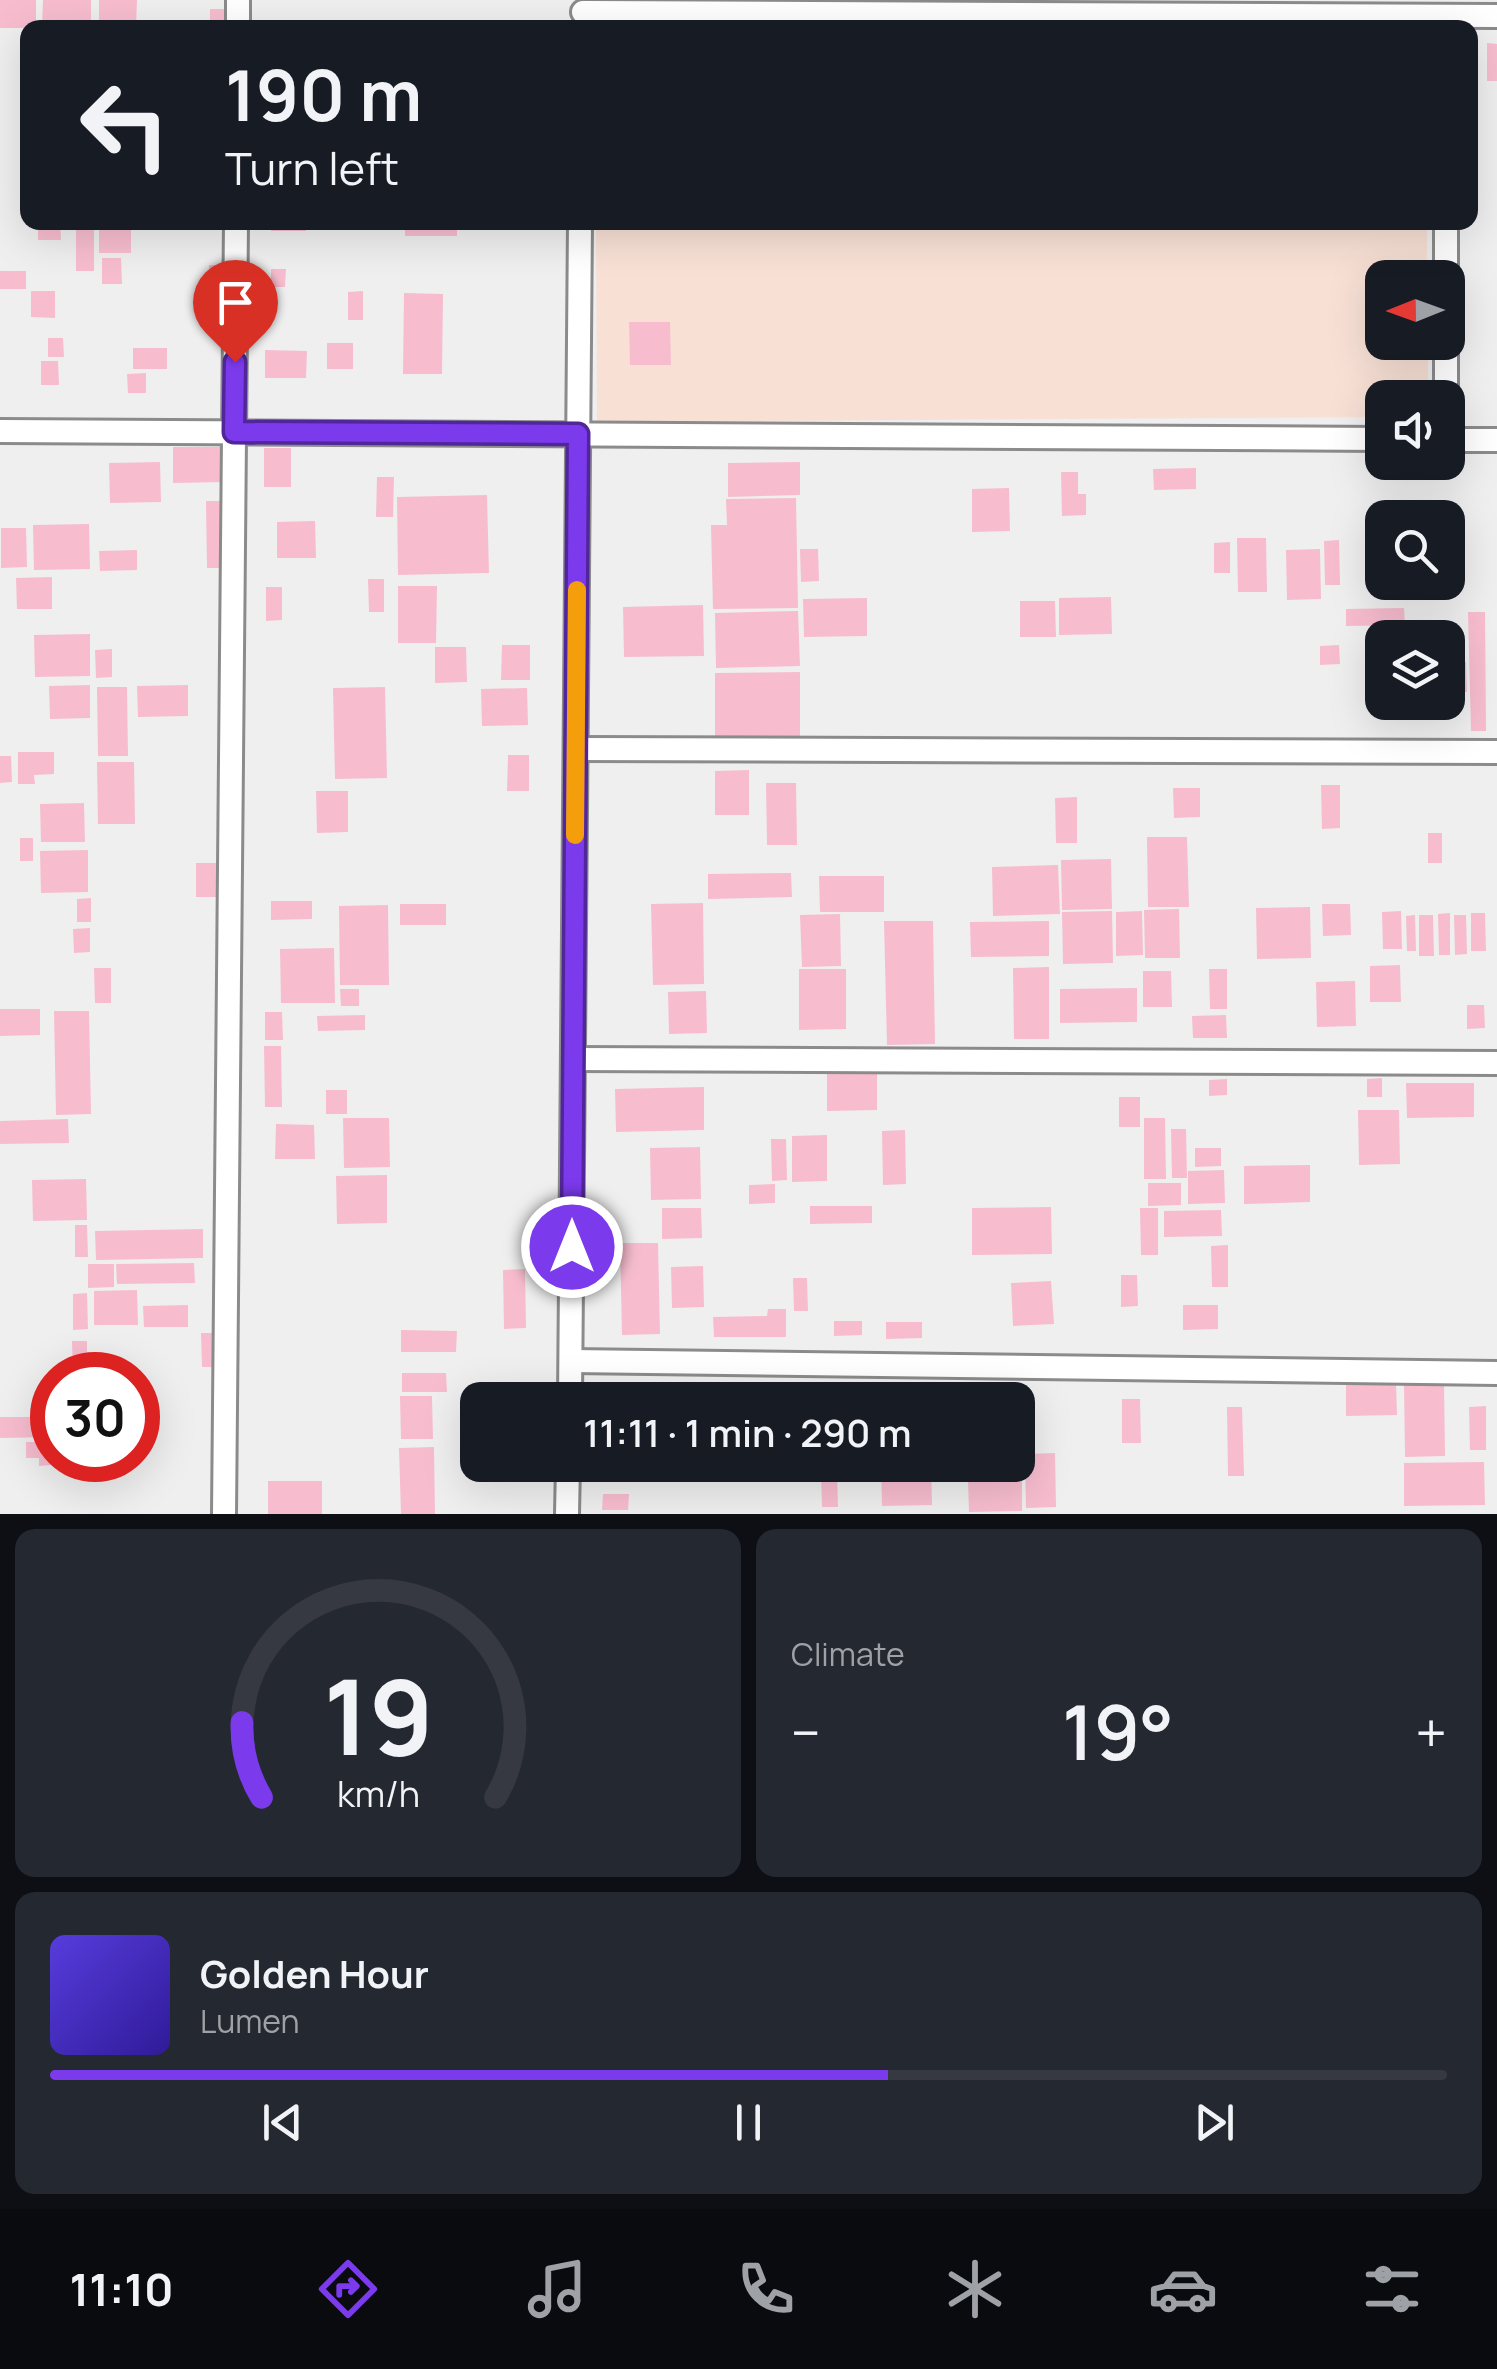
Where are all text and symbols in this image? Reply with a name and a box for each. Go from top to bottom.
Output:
text: 190 m [225,46,422,142]
icon: left [60,60,190,190]
text: Turn left [225,137,399,199]
pin [193,260,278,363]
north arrow [1365,260,1465,360]
map controls [1365,260,1465,720]
icon: arrive [208,275,263,330]
button: sound [1365,380,1465,480]
button: search [1365,500,1465,600]
button: layers [1365,620,1465,720]
position arrow [520,1195,624,1299]
speed limit sign: 30 [30,1352,160,1482]
text: 11:11 · 1 min · 290 m [583,1406,912,1458]
text: Climate [791,1632,905,1676]
text: 19 [323,1644,433,1786]
text: 19° [1062,1680,1174,1783]
text: − [791,1694,821,1770]
text: + [1415,1694,1447,1770]
text: km/h [336,1769,420,1818]
text: Golden Hour [200,1947,429,1999]
text: Lumen [200,1999,300,2043]
icon: previous [255,2095,310,2150]
icon: pause [721,2095,776,2150]
icon: next [1187,2095,1242,2150]
icon: directions [313,2254,383,2324]
icon: music [522,2254,592,2324]
icon: phone [731,2254,801,2324]
icon: climate [940,2254,1010,2324]
icon: car [1148,2254,1218,2324]
icon: filters [1357,2254,1427,2324]
text: 11:10 [69,2258,174,2320]

